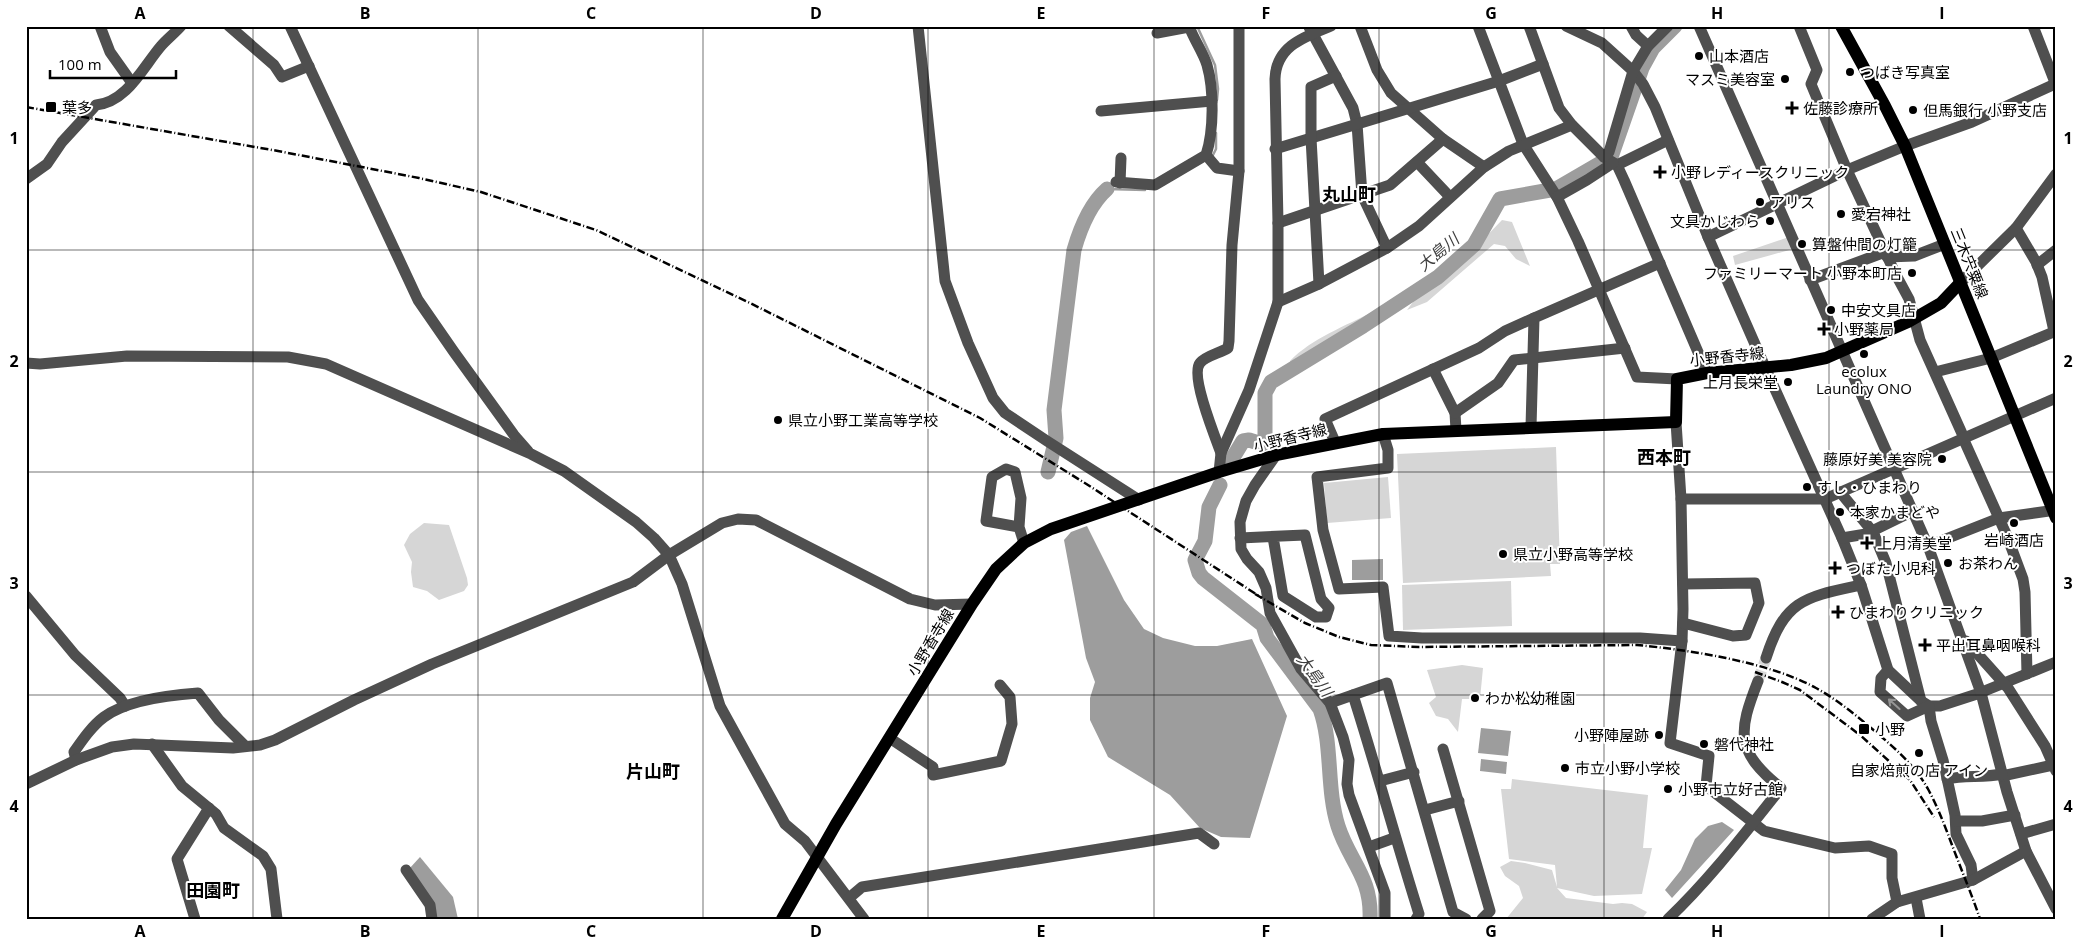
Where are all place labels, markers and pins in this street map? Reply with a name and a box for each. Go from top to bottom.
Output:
place label: 山本酒店 [1709,46,1769,66]
marker: 山本酒店 [1693,50,1705,62]
place label: つばき写真室 [1860,62,1950,82]
marker: つばき写真室 [1844,66,1856,78]
place label: マスミ美容室 [1685,69,1775,89]
marker: マスミ美容室 [1779,73,1791,85]
place label: 葉多 [62,97,92,117]
place label: 佐藤診療所 [1803,98,1878,118]
marker: 葉多 [44,100,58,114]
place label: 但馬銀行 小野支店 [1923,100,2047,120]
marker: 佐藤診療所 [1785,101,1799,115]
marker: 但馬銀行 小野支店 [1907,104,1919,116]
place label: 小野レディースクリニック [1671,162,1849,182]
marker: 小野レディースクリニック [1653,165,1667,179]
place label: アリス [1770,192,1815,212]
marker: アリス [1754,196,1766,208]
place label: 愛宕神社 [1851,204,1911,224]
marker: 愛宕神社 [1835,208,1847,220]
place label: 文具かじわら [1670,211,1760,231]
marker: 文具かじわら [1764,215,1776,227]
place label: 算盤仲間の灯籠 [1812,234,1917,254]
marker: 算盤仲間の灯籠 [1796,238,1808,250]
place label: ファミリーマート 小野本町店 [1703,263,1902,283]
marker: ファミリーマート 小野本町店 [1906,267,1918,279]
place label: 中安文具店 [1841,300,1916,320]
marker: 中安文具店 [1825,304,1837,316]
place label: 小野薬局 [1834,319,1894,339]
marker: 小野薬局 [1818,323,1830,335]
marker: ecolux Laundry ONO [1858,348,1870,360]
place label: ecolux Laundry ONO [1816,361,1912,398]
place label: 上月長栄堂 [1703,372,1778,392]
marker: 上月長栄堂 [1782,376,1794,388]
place label: 県立小野工業高等学校 [788,410,938,430]
marker: 県立小野工業高等学校 [772,414,784,426]
place label: 藤原好美 美容院 [1823,449,1932,469]
marker: 藤原好美 美容院 [1936,453,1948,465]
place label: すし・ひまわり [1817,477,1922,497]
marker: すし・ひまわり [1801,481,1813,493]
place label: 本家かまどや [1850,502,1940,522]
marker: 本家かまどや [1834,506,1846,518]
marker: 岩崎酒店 [2008,517,2020,529]
place label: 岩崎酒店 [1984,530,2044,550]
place label: 上月清美堂 [1877,533,1952,553]
marker: 上月清美堂 [1861,537,1873,549]
place label: 県立小野高等学校 [1513,544,1633,564]
marker: 県立小野高等学校 [1497,548,1509,560]
place label: お茶わん [1958,553,2018,573]
marker: お茶わん [1942,557,1954,569]
place label: つぼた小児科 [1846,558,1936,578]
marker: つぼた小児科 [1828,561,1842,575]
place label: ひまわりクリニック [1849,602,1984,622]
marker: ひまわりクリニック [1831,605,1845,619]
place label: 平出耳鼻咽喉科 [1936,635,2041,655]
marker: 平出耳鼻咽喉科 [1918,638,1932,652]
place label: わか松幼稚園 [1485,688,1575,708]
marker: わか松幼稚園 [1469,692,1481,704]
place label: 小野 [1875,719,1905,739]
marker: 小野 [1857,722,1871,736]
place label: 小野陣屋跡 [1574,725,1649,745]
marker: 小野陣屋跡 [1653,729,1665,741]
place label: 磐代神社 [1714,734,1774,754]
marker: 磐代神社 [1698,738,1710,750]
marker: 自家焙煎の店 アイン [1913,747,1925,759]
place label: 市立小野小学校 [1575,758,1680,778]
place label: 自家焙煎の店 アイン [1850,760,1988,780]
marker: 市立小野小学校 [1559,762,1571,774]
place label: 小野市立好古館 [1678,779,1783,799]
marker: 小野市立好古館 [1662,783,1674,795]

